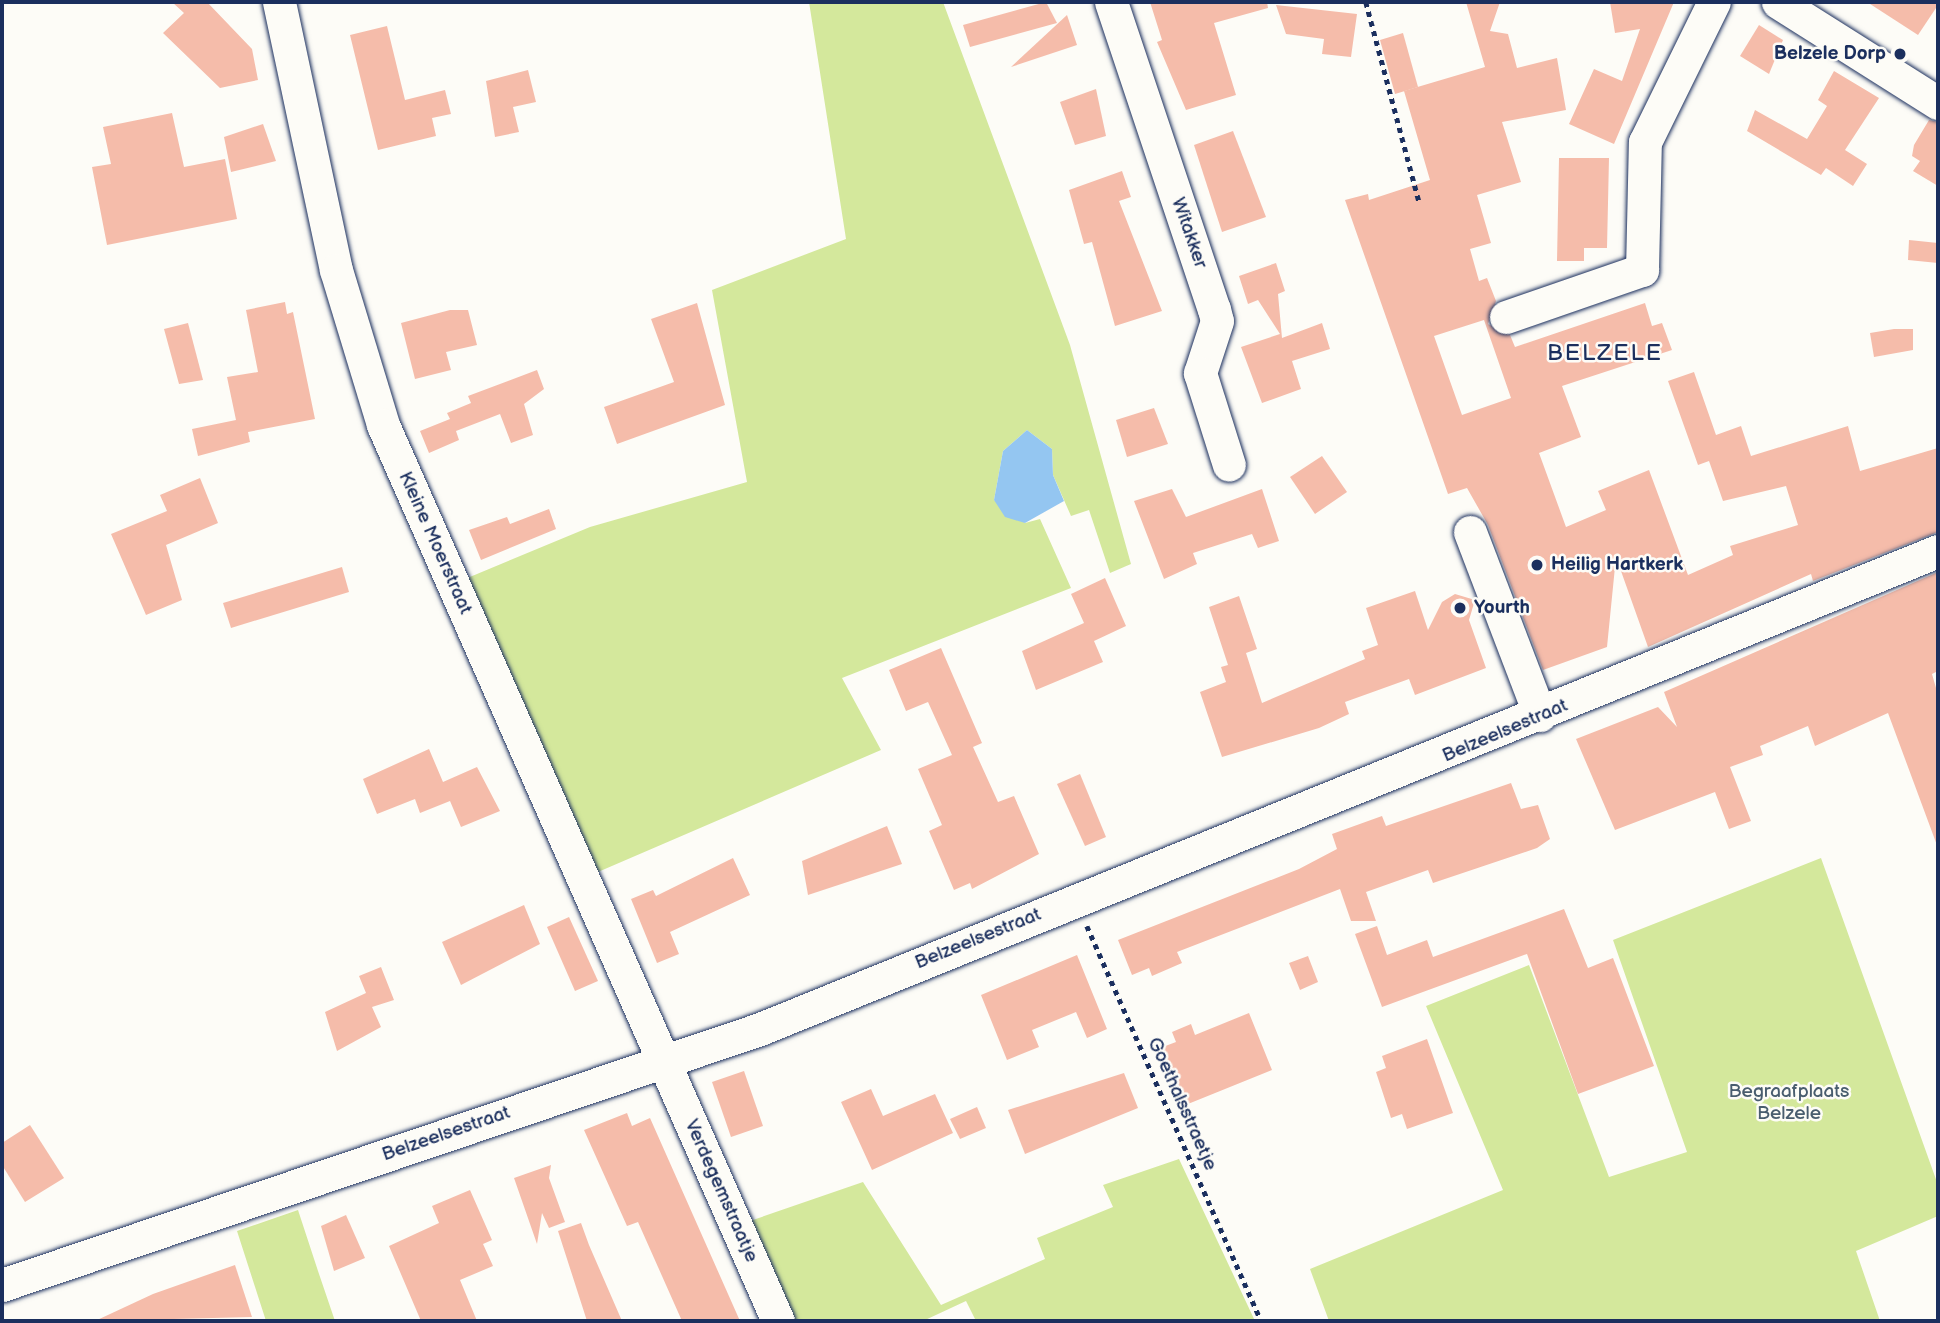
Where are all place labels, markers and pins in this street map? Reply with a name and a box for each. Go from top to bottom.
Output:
place label: Belzele Dorp [1774,43,1886,65]
marker: Belzele Dorp [1892,46,1908,62]
place label: Heilig Hartkerk [1551,554,1683,576]
marker: Heilig Hartkerk [1529,557,1545,573]
place label: Yourth [1474,597,1530,619]
marker: Yourth [1452,600,1468,616]

